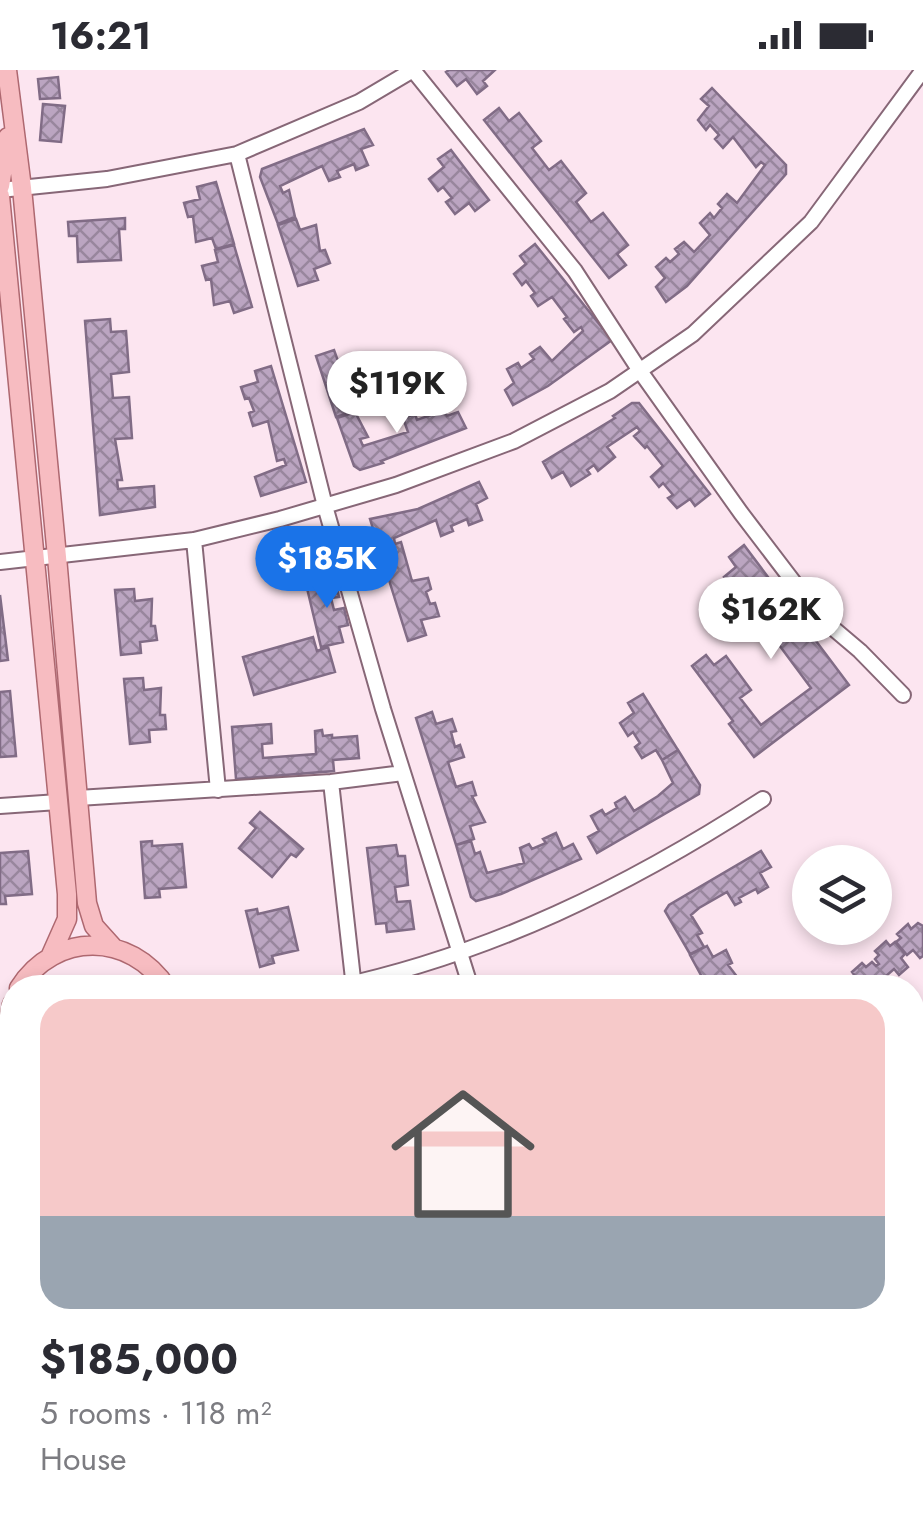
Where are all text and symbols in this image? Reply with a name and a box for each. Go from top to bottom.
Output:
text: 16:21 [50,8,151,63]
pin: $119K [327,351,467,436]
text: $119K [349,360,445,406]
pin: $185K [257,526,397,611]
text: $185K [277,535,377,581]
pin: $162K [701,577,841,662]
text: $162K [721,586,821,632]
map controls [792,845,892,945]
button: layers [792,845,892,945]
icon: home [373,1064,553,1244]
text: $185,000 [40,1329,238,1390]
text: 5 rooms · 118 m² [40,1390,272,1436]
text: House [40,1436,127,1482]

